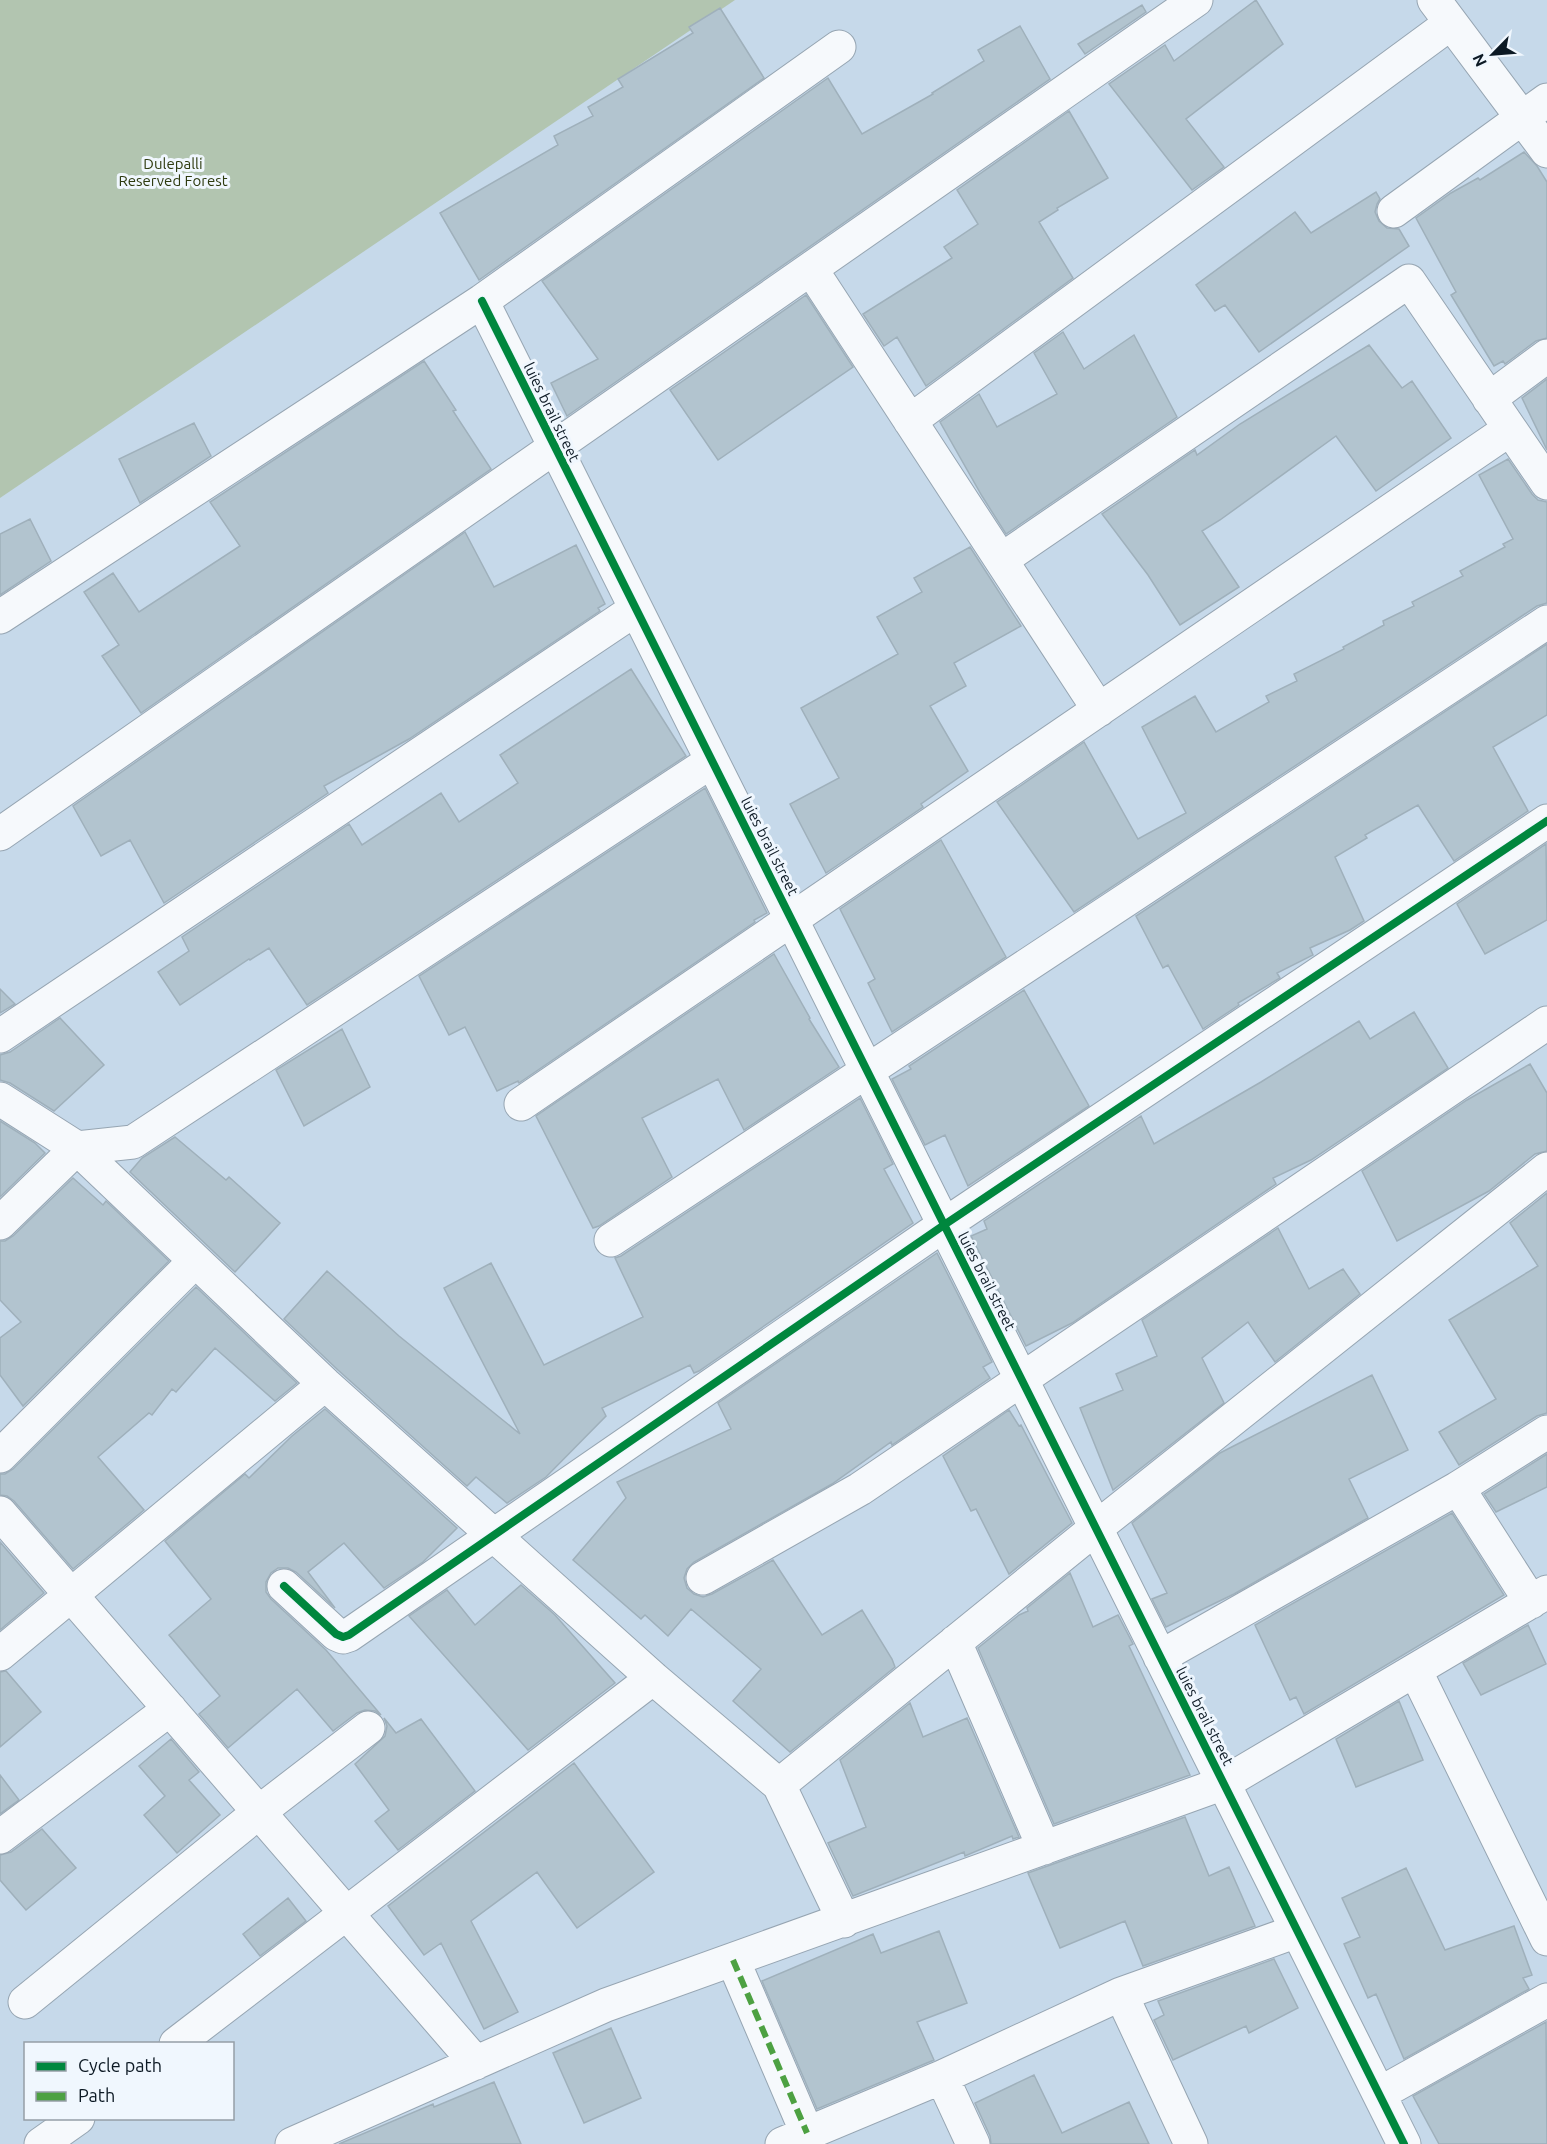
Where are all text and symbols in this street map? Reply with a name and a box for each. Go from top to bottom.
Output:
north arrow [1463,24,1523,84]
text: N [1469,51,1490,70]
park label: Dulepalli Reserved Forest [118,155,228,189]
street label: luies brail street [521,360,583,464]
street label: luies brail street [738,794,802,898]
street label: luies brail street [955,1229,1019,1333]
street label: luies brail street [1173,1664,1237,1768]
legend [24,2042,234,2120]
text: Cycle path [78,2055,162,2075]
text: Path [78,2085,115,2105]

